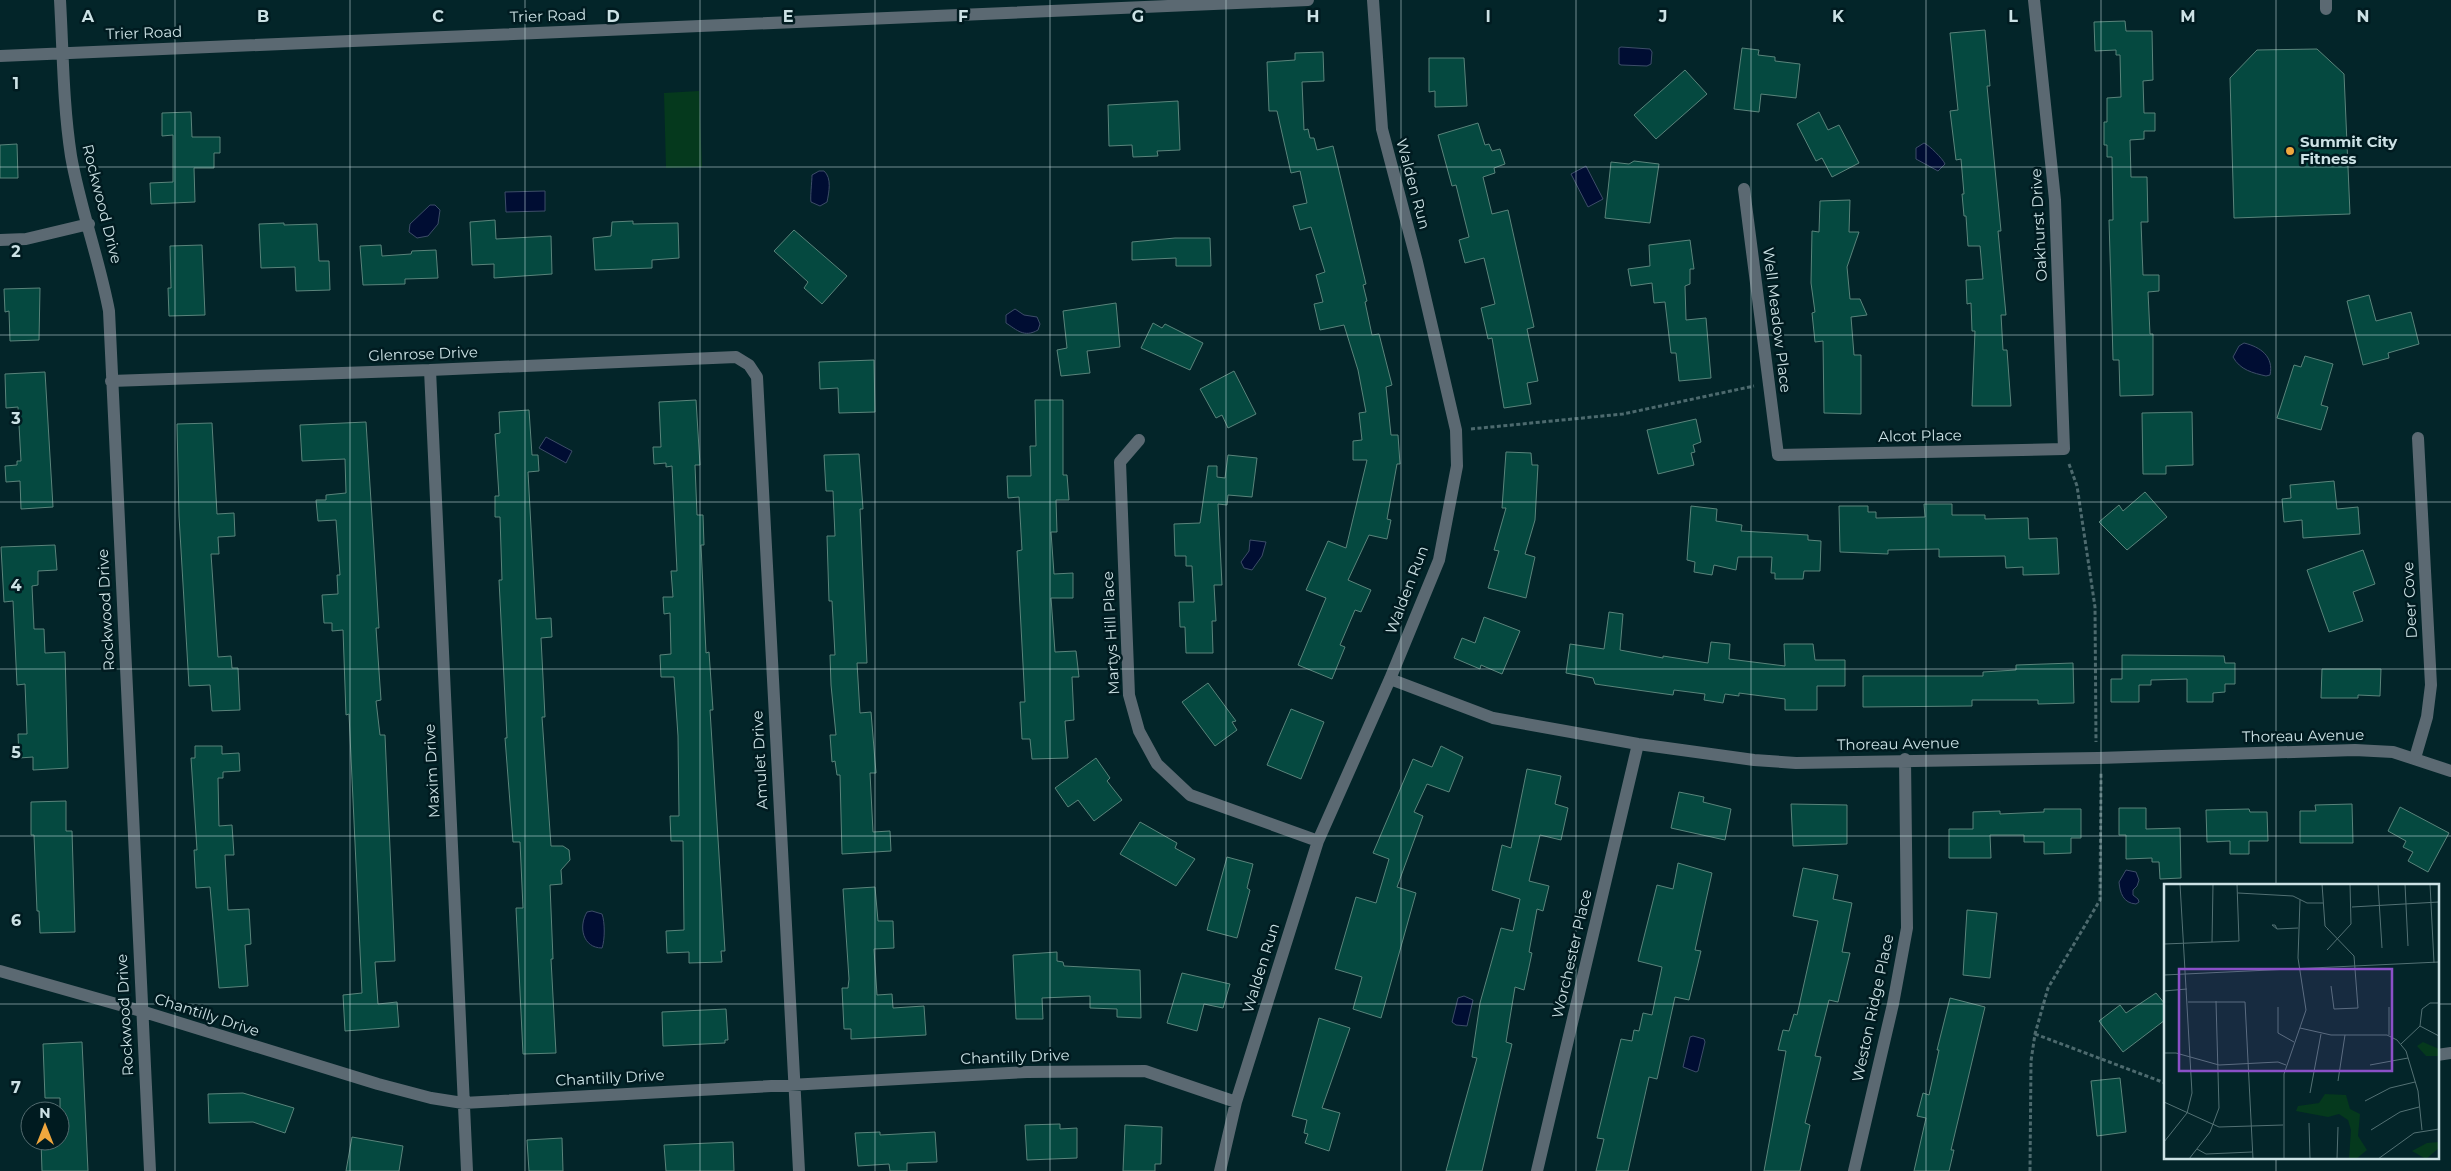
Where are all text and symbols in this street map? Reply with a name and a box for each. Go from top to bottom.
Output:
street label: Trier Road [509,5,587,26]
text: A [81,7,95,26]
text: B [257,7,269,26]
text: C [432,7,444,26]
text: D [606,7,620,26]
text: E [783,7,793,26]
text: F [958,7,968,26]
text: G [1132,7,1144,26]
text: H [1307,7,1319,26]
text: I [1485,7,1491,26]
text: J [1658,7,1667,26]
text: K [1832,7,1845,26]
text: L [2008,7,2018,26]
text: M [2180,7,2196,26]
text: N [2357,7,2369,26]
street label: Trier Road [105,22,183,43]
text: 1 [13,74,19,93]
place label: Summit City Fitness [2300,132,2398,168]
street label: Walden Run [1392,136,1435,231]
street label: Rockwood Drive [78,142,126,266]
marker: Summit City Fitness [2284,145,2296,157]
street label: Oakhurst Drive [2026,168,2051,282]
text: 2 [11,242,21,261]
street label: Well Meadow Place [1759,246,1796,394]
street label: Glenrose Drive [368,342,478,365]
text: 3 [10,409,21,428]
street label: Alcot Place [1878,425,1962,446]
street label: Walden Run [1381,543,1432,637]
street label: Rockwood Drive [93,548,118,672]
street label: Deer Cove [2398,561,2421,639]
street label: Martys Hill Place [1098,571,1123,695]
text: 4 [10,576,22,595]
street label: Amulet Drive [747,710,772,810]
street label: Maxim Drive [420,723,443,819]
street label: Thoreau Avenue [2242,725,2364,746]
street label: Thoreau Avenue [1837,733,1959,754]
text: 5 [11,743,21,762]
inset map [2164,884,2438,1158]
street label: Worchester Place [1547,888,1596,1020]
text: 6 [11,911,21,930]
street label: Walden Run [1238,921,1283,1015]
street label: Weston Ridge Place [1848,932,1897,1084]
street label: Rockwood Drive [112,953,137,1077]
street label: Chantilly Drive [152,989,262,1040]
street label: Chantilly Drive [960,1045,1070,1068]
street label: Chantilly Drive [555,1065,665,1090]
text: 7 [11,1078,21,1097]
north arrow [20,1101,70,1151]
text: N [39,1104,51,1122]

